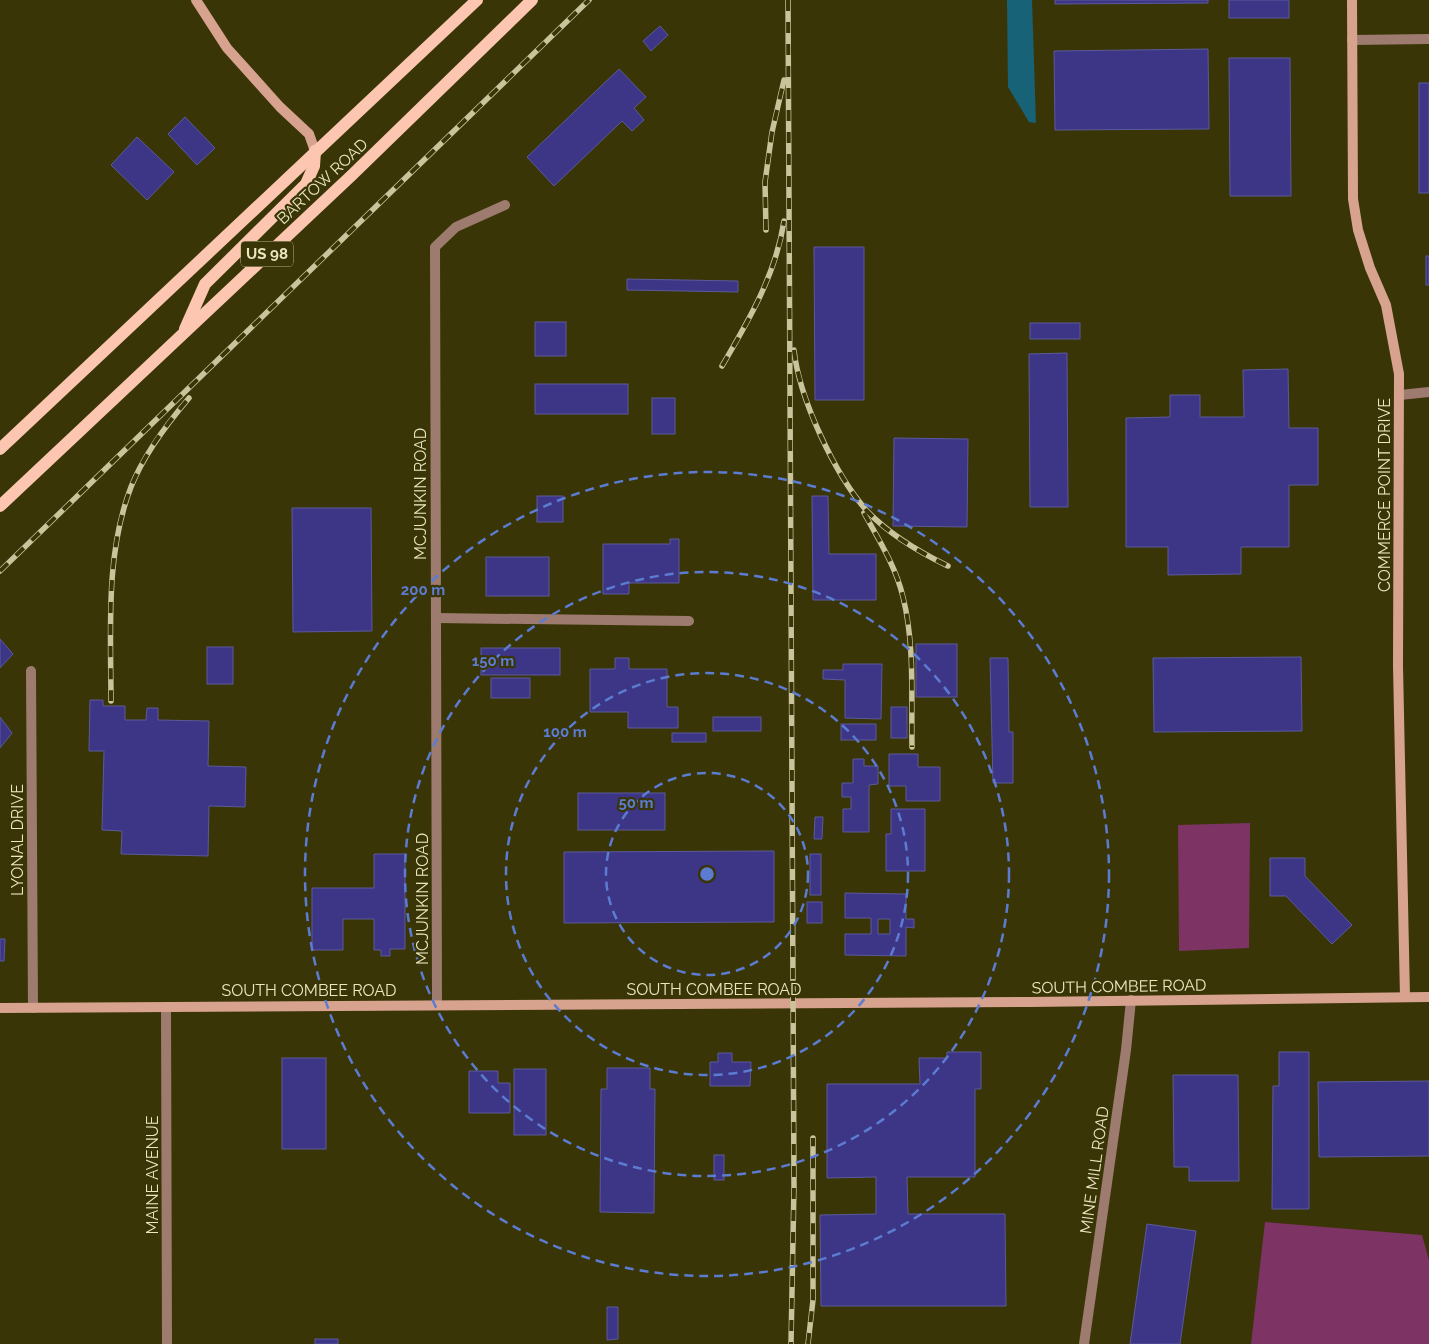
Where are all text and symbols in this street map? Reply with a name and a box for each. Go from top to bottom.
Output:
street label: BARTOW ROAD [273,134,372,228]
road number: US 98 [241,242,293,266]
street label: COMMERCE POINT DRIVE [1375,398,1394,592]
street label: MCJUNKIN ROAD [411,428,430,560]
text: 200 m [401,581,445,599]
text: 150 m [472,652,514,670]
text: 100 m [543,723,587,741]
street label: LYONAL DRIVE [8,784,27,896]
text: 50 m [618,794,654,812]
street label: MCJUNKIN ROAD [413,833,432,965]
centre of rings [698,865,716,883]
street label: SOUTH COMBEE ROAD [1031,975,1207,998]
street label: SOUTH COMBEE ROAD [627,980,801,999]
street label: SOUTH COMBEE ROAD [222,981,396,1000]
street label: MINE MILL ROAD [1076,1105,1113,1235]
street label: MAINE AVENUE [143,1115,162,1235]

